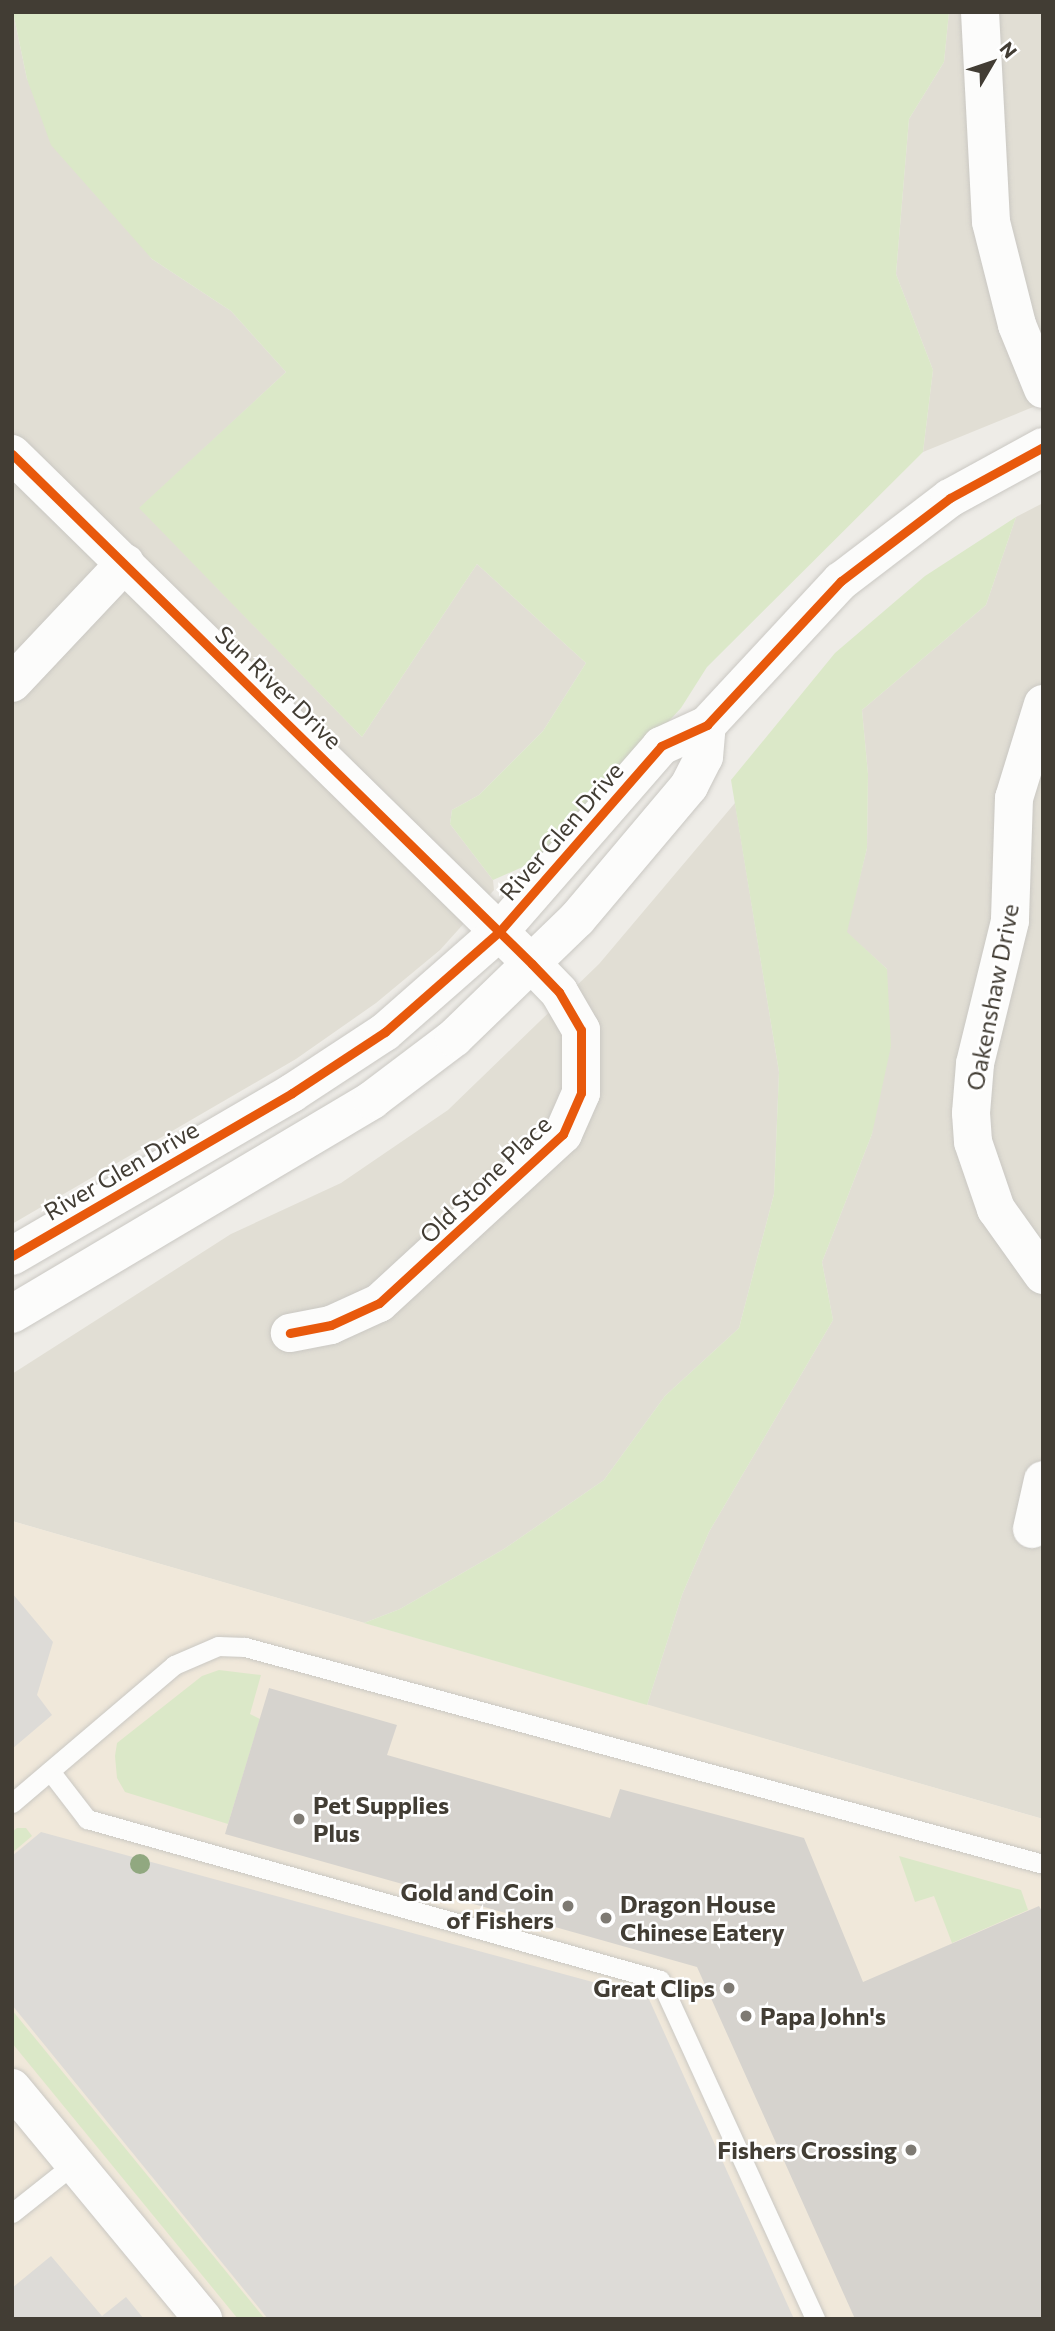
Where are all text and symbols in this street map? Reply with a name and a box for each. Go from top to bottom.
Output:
north arrow [957,28,1027,98]
text: N [995,37,1022,62]
street label: Sun River Drive [210,619,348,755]
street label: River Glen Drive [493,756,629,906]
street label: Oakenshaw Drive [960,901,1024,1093]
street label: Old Stone Place [413,1109,557,1249]
street label: River Glen Drive [39,1114,203,1226]
place label: Pet Supplies Plus [313,1791,449,1847]
marker: Pet Supplies Plus [291,1811,307,1827]
place label: Gold and Coin of Fishers [401,1878,554,1934]
place label: Dragon House Chinese Eatery [620,1890,785,1946]
marker: Gold and Coin of Fishers [560,1898,576,1914]
marker: Dragon House Chinese Eatery [598,1910,614,1926]
place label: Great Clips [593,1974,715,2002]
marker: Great Clips [721,1980,737,1996]
place label: Papa John's [760,2002,886,2030]
marker: Papa John's [738,2008,754,2024]
place label: Fishers Crossing [717,2136,897,2164]
marker: Fishers Crossing [903,2142,919,2158]

